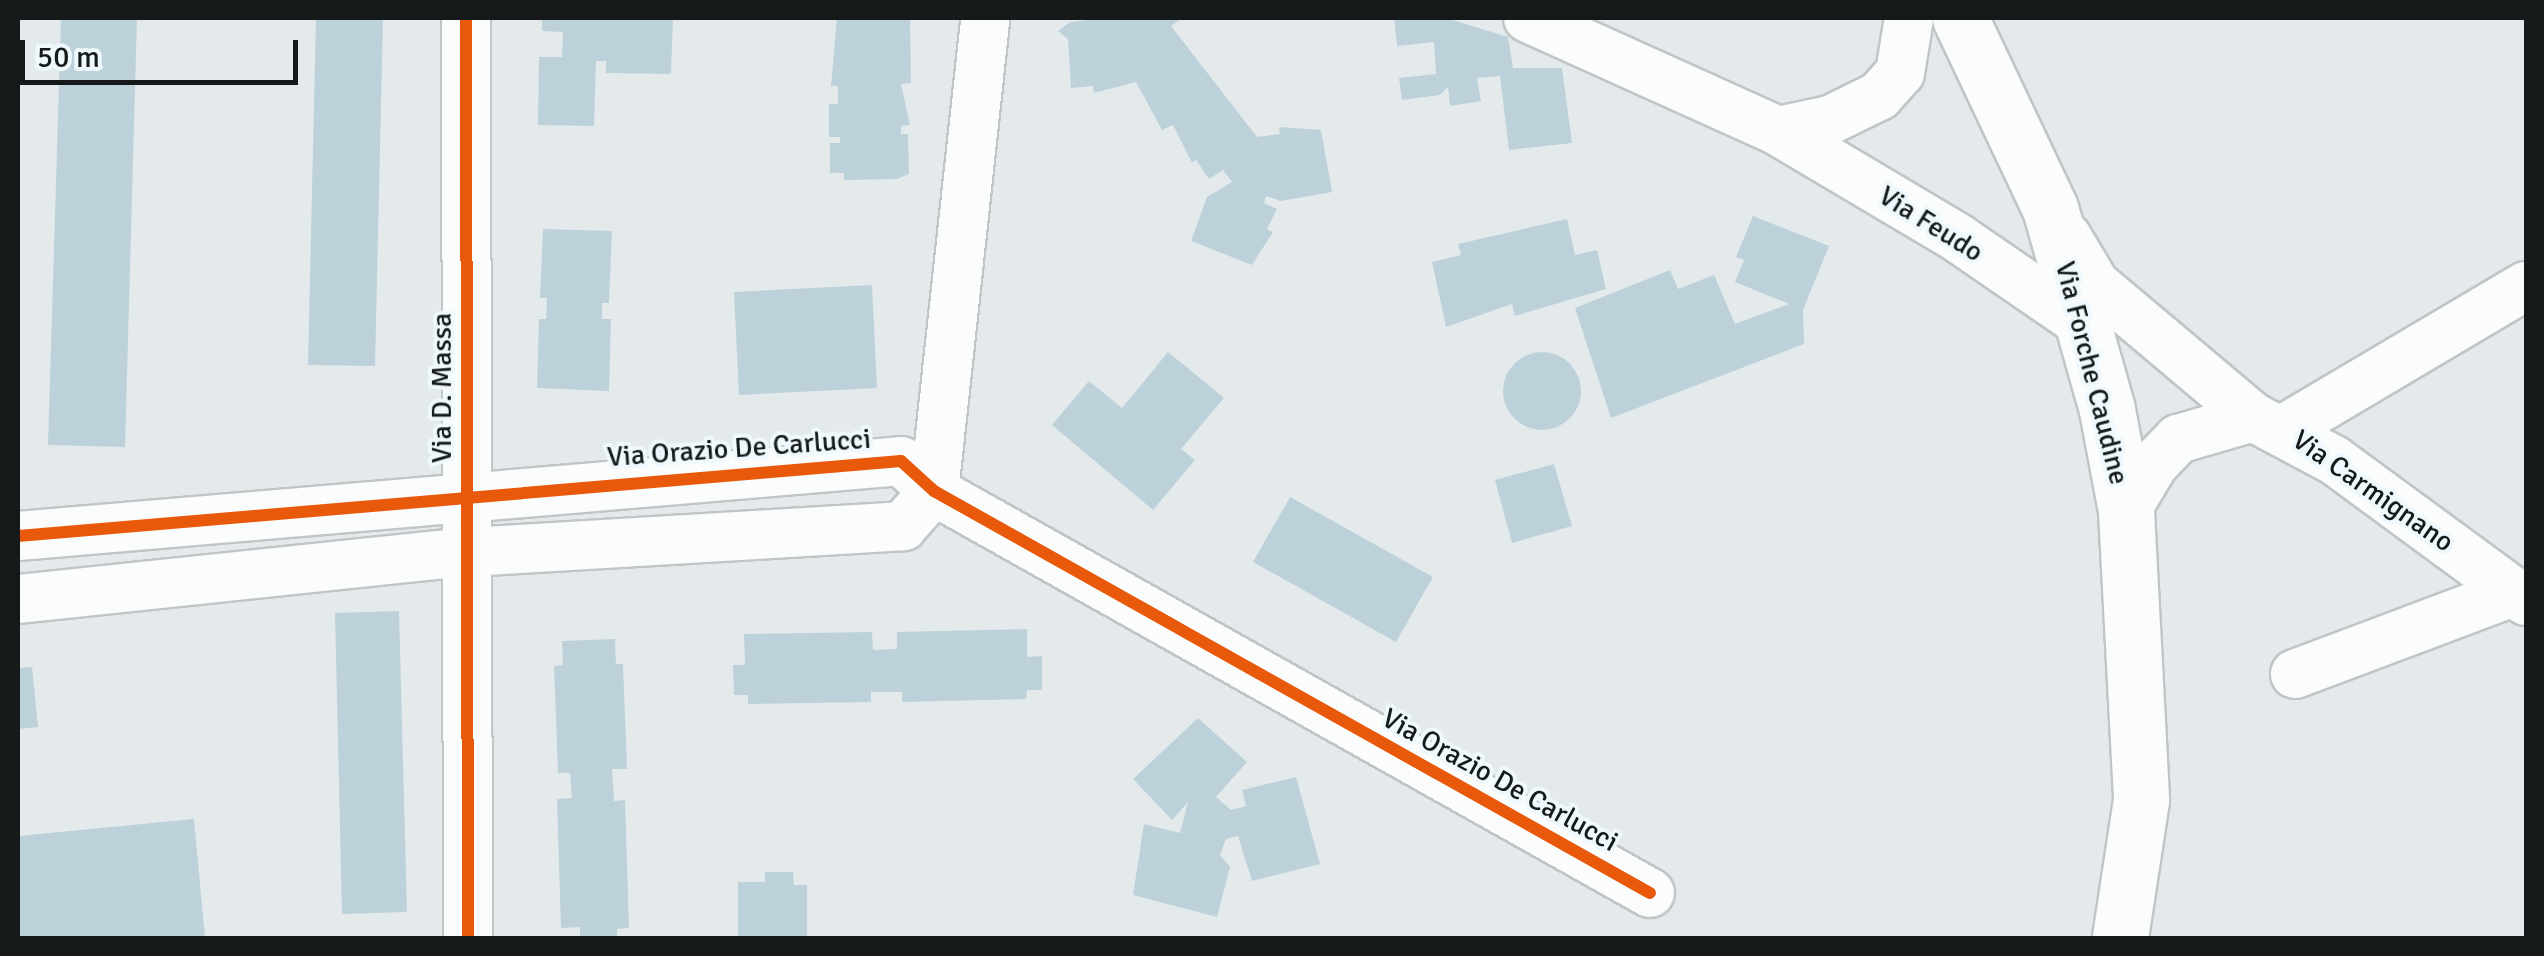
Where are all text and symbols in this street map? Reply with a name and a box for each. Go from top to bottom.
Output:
scale bar [25,20,302,82]
text: 50 m [37,39,100,76]
street label: Via Feudo [1873,179,1989,269]
street label: Via Forche Caudine [2048,258,2136,488]
street label: Via D. Massa [425,313,459,463]
street label: Via Orazio De Carlucci [606,422,872,474]
street label: Via Carmignano [2286,423,2460,559]
street label: Via Orazio De Carlucci [1376,701,1624,859]

